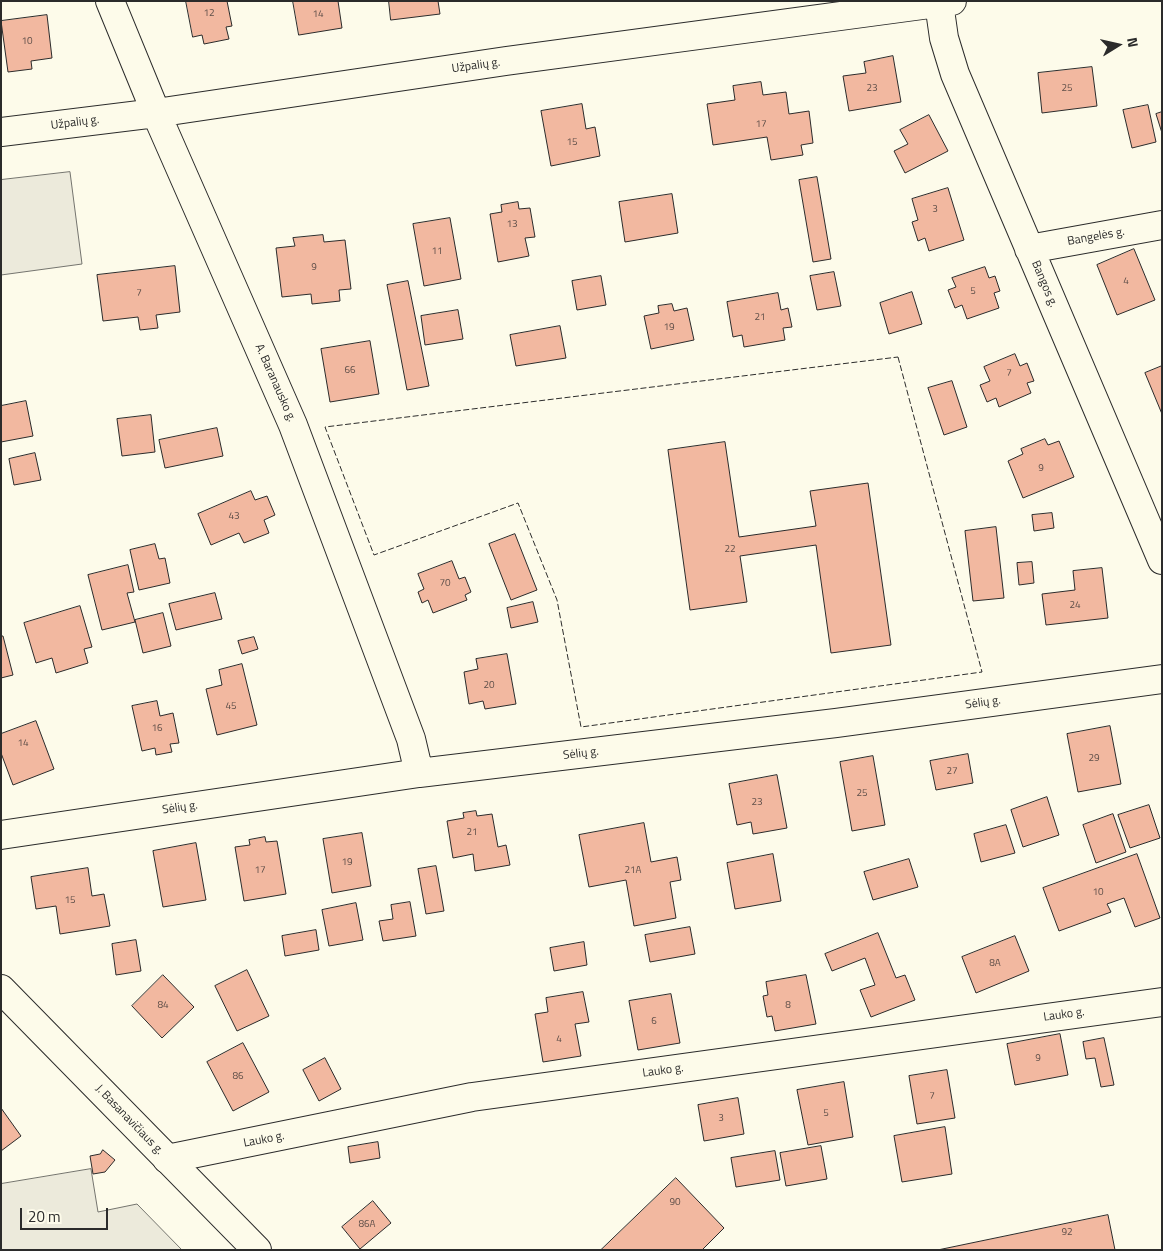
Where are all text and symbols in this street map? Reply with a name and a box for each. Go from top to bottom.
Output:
house number: 12 [203,8,215,20]
house number: 14 [312,9,324,21]
north arrow [1093,20,1143,70]
house number: 10 [21,36,33,48]
text: N [1122,36,1144,49]
street label: Užpalių g. [451,55,501,77]
house number: 23 [866,83,878,95]
house number: 25 [1061,83,1073,95]
street label: Užpalių g. [50,113,100,133]
house number: 17 [755,119,767,131]
house number: 15 [566,137,578,149]
house number: 3 [932,204,938,216]
house number: 13 [506,219,518,231]
street label: Bangelės g. [1066,225,1126,249]
house number: 11 [431,246,443,258]
street label: Bangos g. [1028,258,1060,310]
house number: 9 [311,262,317,274]
house number: 4 [1123,276,1129,288]
house number: 5 [970,286,976,298]
house number: 7 [136,288,142,300]
house number: 21 [754,312,766,324]
house number: 19 [663,322,675,334]
street label: A. Baranausko g. [251,342,299,424]
house number: 66 [344,365,356,377]
house number: 7 [1006,368,1012,380]
house number: 9 [1038,463,1044,475]
house number: 43 [228,511,240,523]
house number: 22 [724,544,736,556]
house number: 70 [439,578,451,590]
house number: 24 [1069,600,1081,612]
house number: 20 [483,680,495,692]
street label: Sėlių g. [964,693,1002,713]
house number: 45 [225,701,237,713]
house number: 16 [151,723,163,735]
house number: 14 [17,738,29,750]
street label: Sėlių g. [562,745,600,763]
house number: 29 [1088,753,1100,765]
house number: 27 [946,766,958,778]
house number: 25 [856,788,868,800]
house number: 23 [751,797,763,809]
street label: Sėlių g. [161,798,199,818]
house number: 21 [466,827,478,839]
house number: 19 [341,857,353,869]
house number: 17 [254,865,266,877]
house number: 21A [624,865,642,877]
house number: 10 [1092,887,1104,899]
house number: 15 [64,895,76,907]
house number: 8A [989,958,1001,970]
house number: 84 [157,1000,169,1012]
house number: 8 [785,1000,791,1012]
street label: Lauko g. [1042,1005,1086,1025]
house number: 6 [651,1016,657,1028]
house number: 4 [556,1034,562,1046]
house number: 9 [1035,1053,1041,1065]
street label: Lauko g. [641,1061,685,1081]
house number: 86 [232,1071,244,1083]
street label: J. Basanavičiaus g. [92,1082,166,1158]
house number: 7 [929,1091,935,1103]
house number: 5 [823,1108,829,1120]
house number: 3 [718,1113,724,1125]
street label: Lauko g. [242,1129,286,1151]
house number: 90 [669,1197,681,1209]
scale bar [22,1198,110,1230]
text: 20 m [28,1205,61,1228]
house number: 86A [358,1219,376,1231]
house number: 92 [1061,1227,1073,1239]

